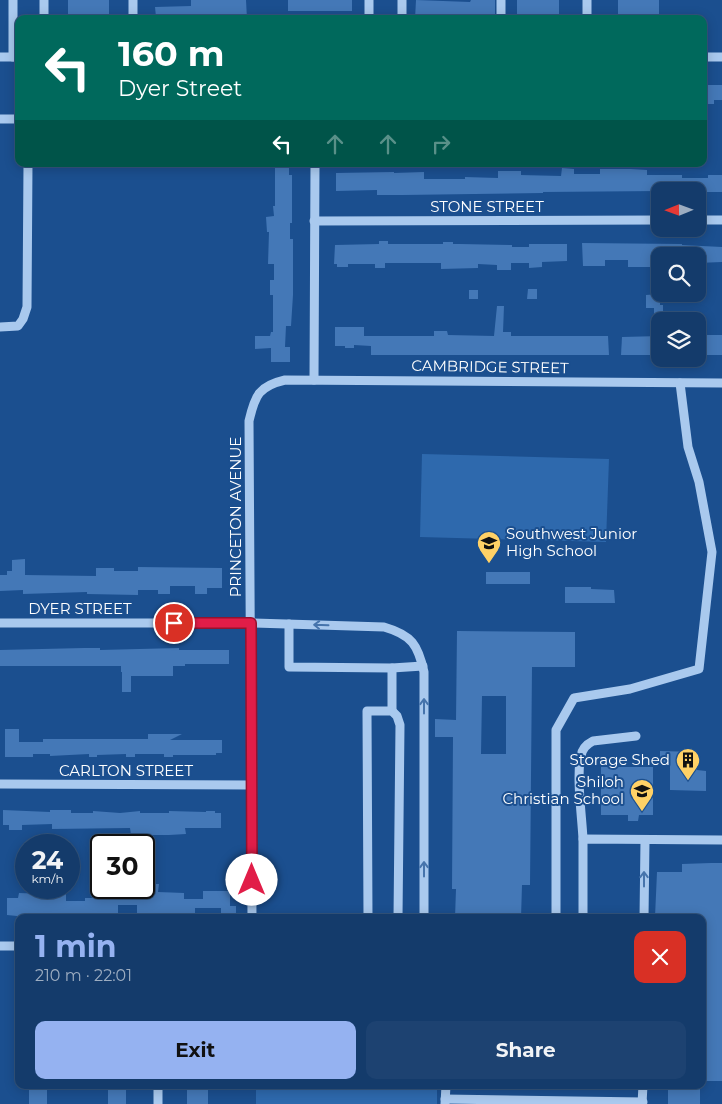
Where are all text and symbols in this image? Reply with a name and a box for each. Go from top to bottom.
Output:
text: 160 m [118,32,224,75]
icon: left [35,35,100,100]
text: Dyer Street [118,75,242,102]
icon: left [268,130,296,158]
icon: ahead [321,130,349,158]
icon: ahead [374,130,402,158]
icon: right [427,130,455,158]
north arrow [651,182,706,238]
map controls [651,182,706,367]
street label: STONE STREET [430,197,544,216]
button: search [651,247,706,302]
button: layers [651,312,706,367]
street label: CAMBRIDGE STREET [411,356,569,377]
street label: PRINCETON AVENUE [226,437,245,597]
place label: Southwest Junior High School [506,524,637,560]
school or university icon: Southwest Junior High School [476,530,502,564]
street label: DYER STREET [28,599,132,618]
pin [153,602,195,644]
icon: arrive [160,609,188,637]
one-way arrow [314,620,330,630]
one-way arrow [419,699,429,715]
building icon: Storage Shed [675,747,701,781]
place label: Storage Shed [569,750,670,769]
street label: CARLTON STREET [59,761,193,780]
place label: Shiloh Christian School [502,772,624,808]
school or university icon: Shiloh Christian School [629,778,655,812]
speed limit sign: 30 [90,834,155,899]
text: 24 [32,845,63,875]
position arrow [225,853,277,905]
one-way arrow [419,861,429,878]
text: km/h [31,871,64,886]
one-way arrow [639,871,649,887]
text: 1 min [35,928,116,965]
button: close [634,931,686,983]
text: 210 m · 22:01 [35,966,132,985]
button: Exit [35,1021,356,1079]
button: Share [366,1021,686,1079]

